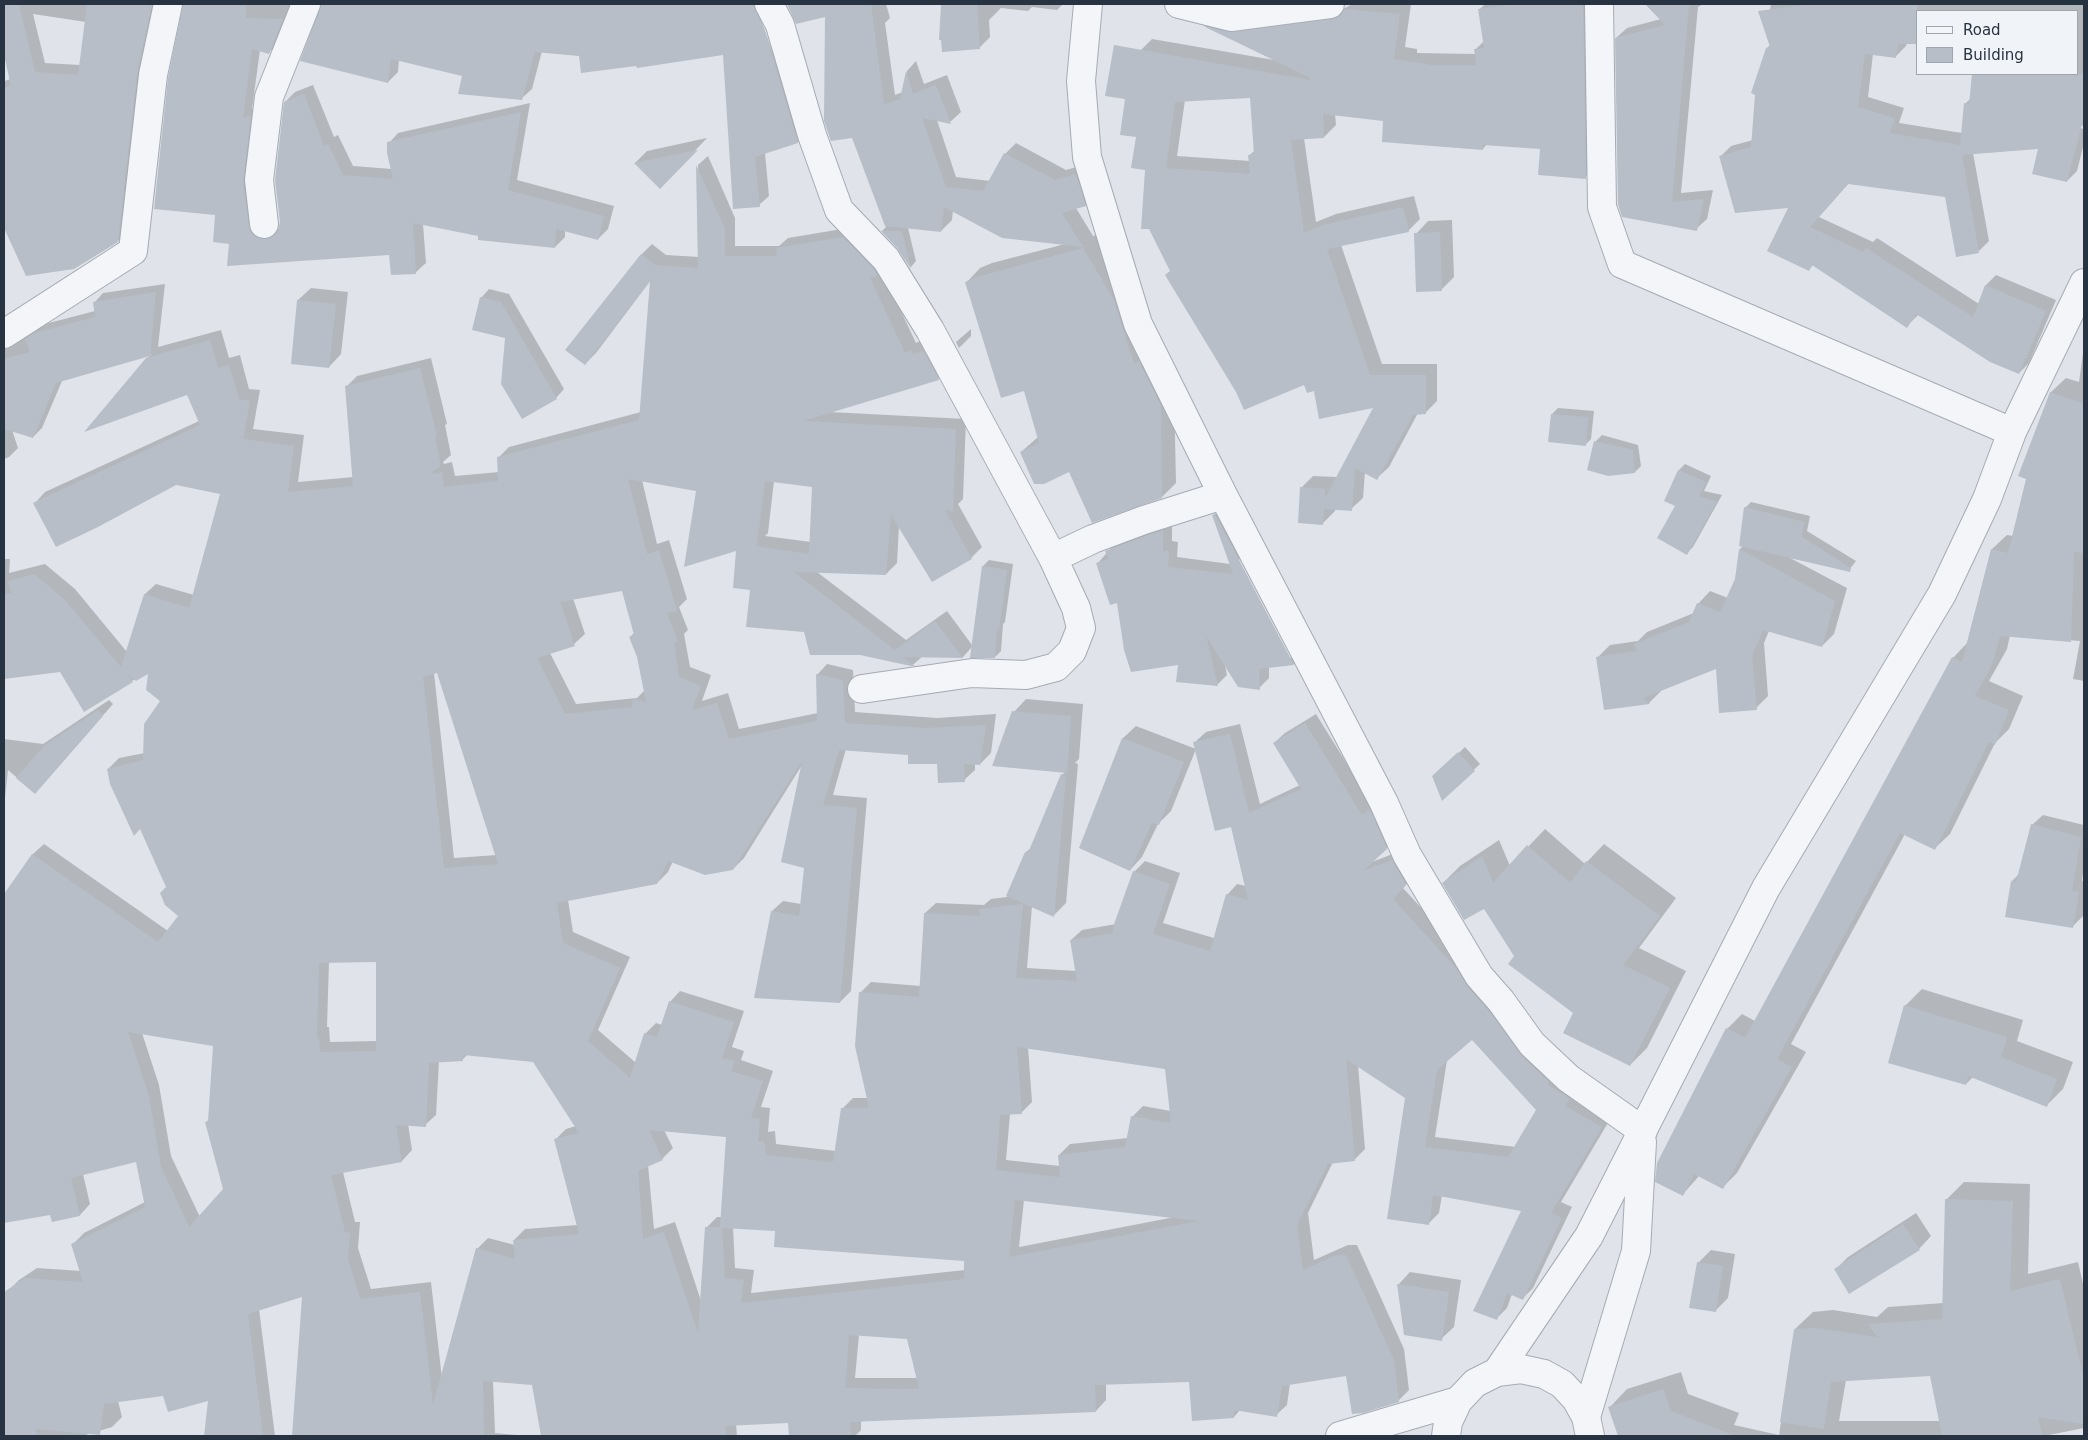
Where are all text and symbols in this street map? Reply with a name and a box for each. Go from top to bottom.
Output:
legend [1916,10,2078,75]
text: Road [1963,21,2001,39]
text: Building [1963,46,2024,64]

